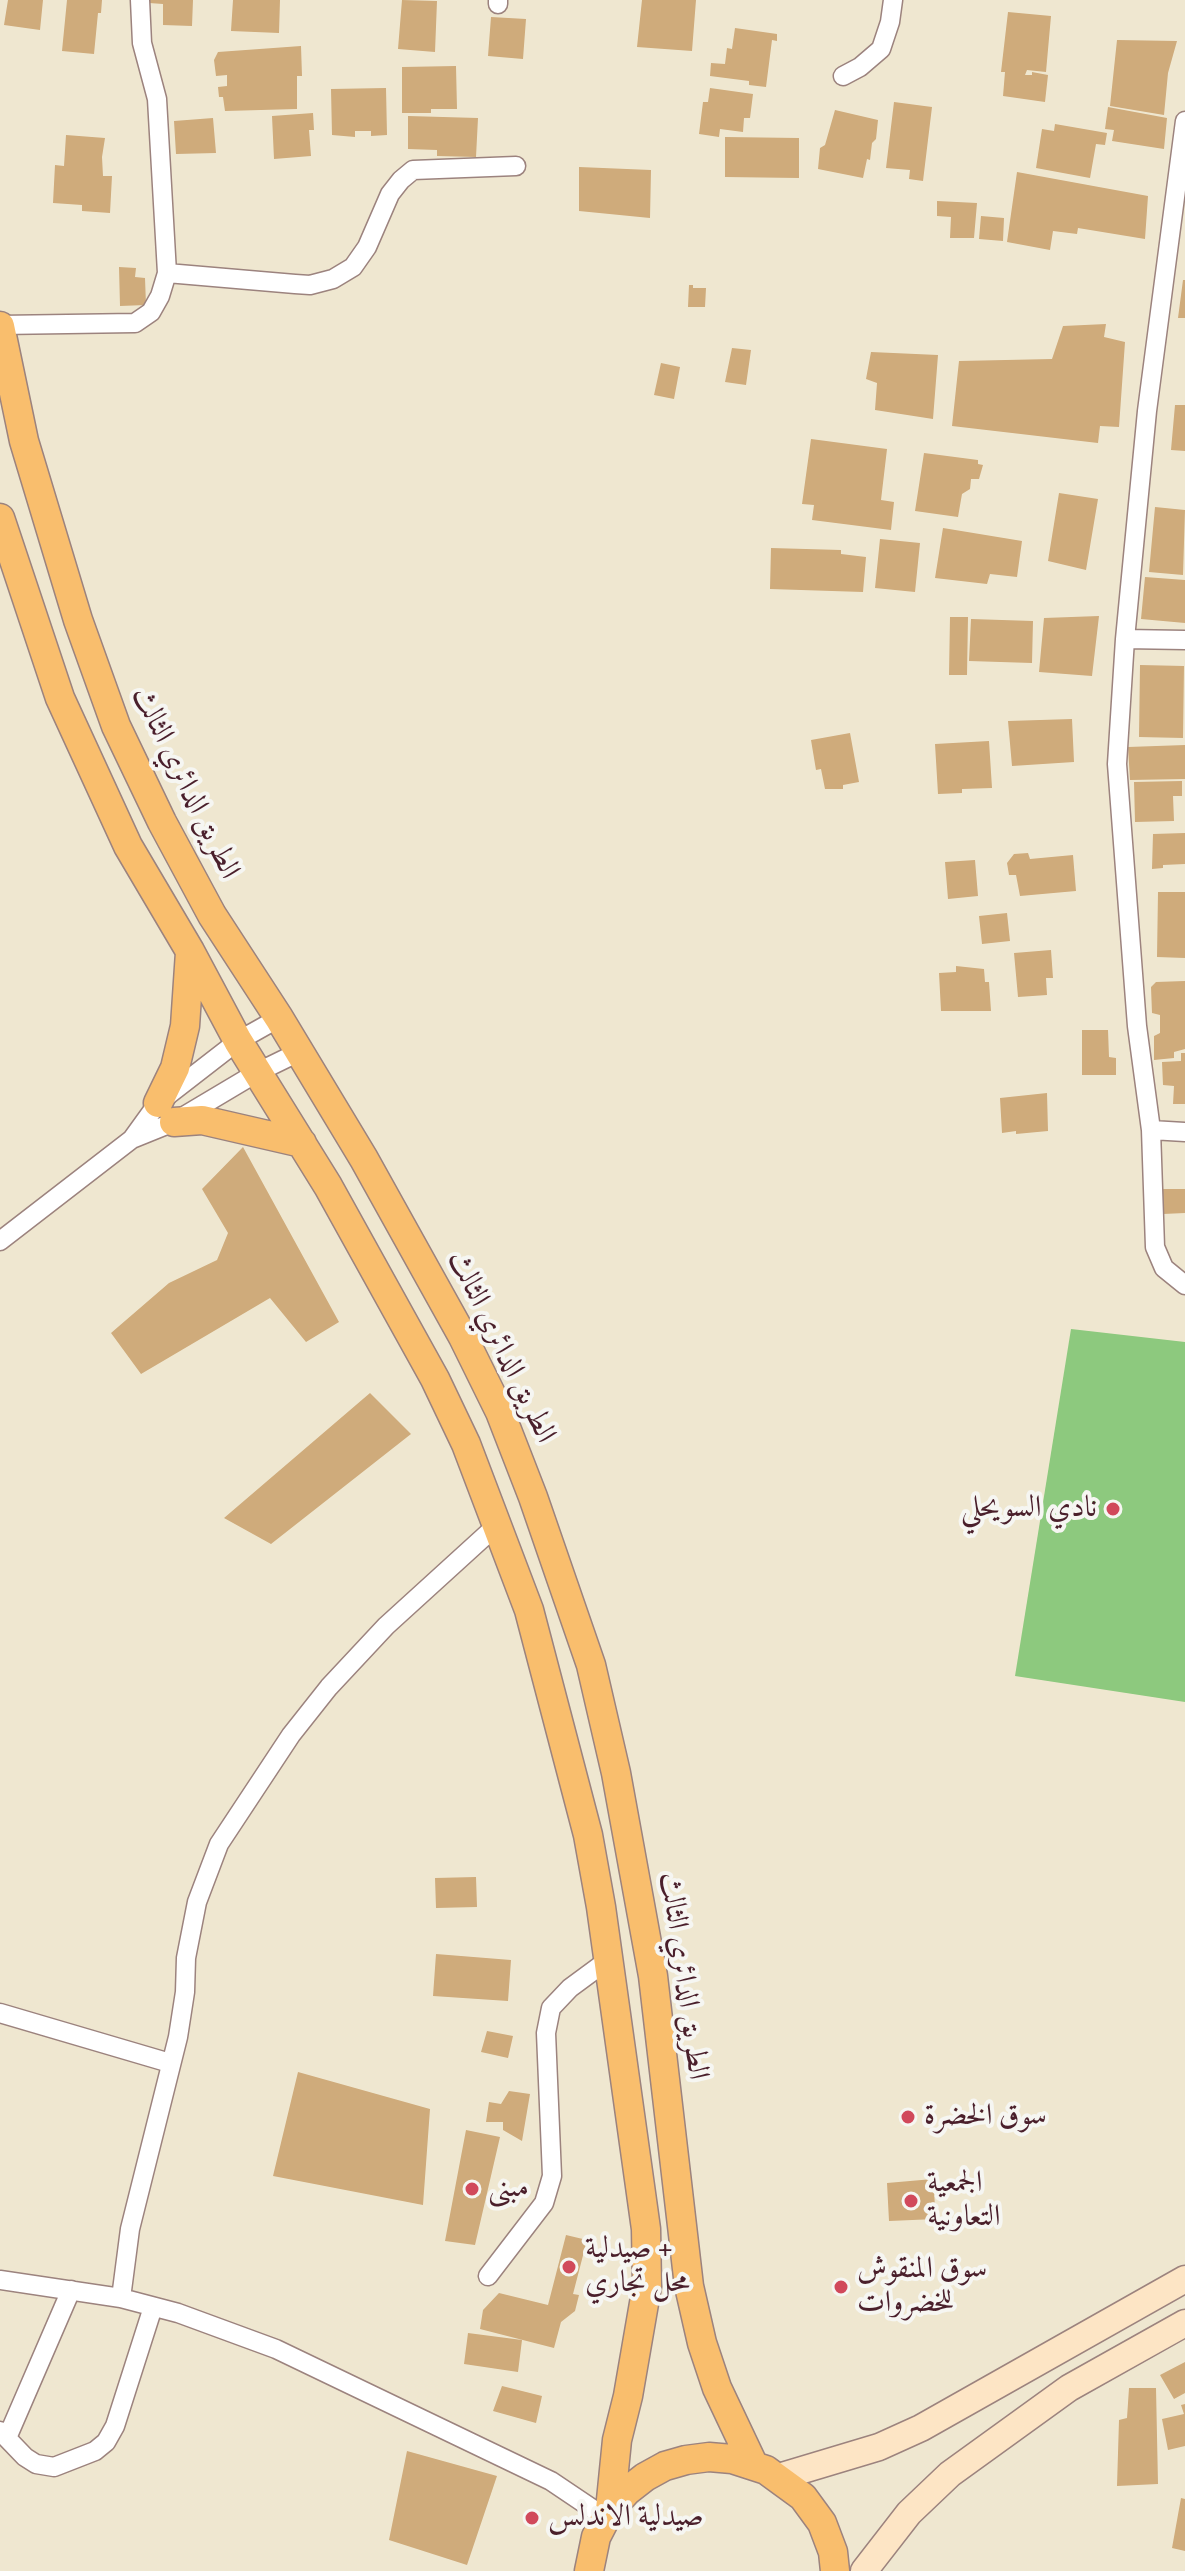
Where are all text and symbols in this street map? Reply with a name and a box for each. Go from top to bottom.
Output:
street label: الطريق الدائري الثالث [123,681,247,885]
street label: الطريق الدائري الثالث [439,1245,563,1449]
place label: نادي السويحلي [961,1491,1097,1527]
marker: نادي السويحلي [1104,1500,1122,1518]
street label: الطريق الدائري الثالث [651,1870,715,2082]
place label: سوق الخضرة [924,2099,1047,2135]
marker: سوق الخضرة [899,2108,917,2126]
place label: الجمعية التعاونية [927,2166,1001,2236]
place label: مبنى [488,2171,529,2207]
marker: مبنى [463,2180,481,2198]
marker: الجمعية التعاونية [902,2192,920,2210]
place label: صيدلية + محل تجاري [585,2232,690,2302]
place label: سوق المنقوش للخضروات [857,2252,987,2322]
marker: صيدلية + محل تجاري [560,2258,578,2276]
marker: سوق المنقوش للخضروات [832,2278,850,2296]
place label: صيدلية الاندلس [548,2500,704,2536]
marker: صيدلية الاندلس [523,2509,541,2527]

